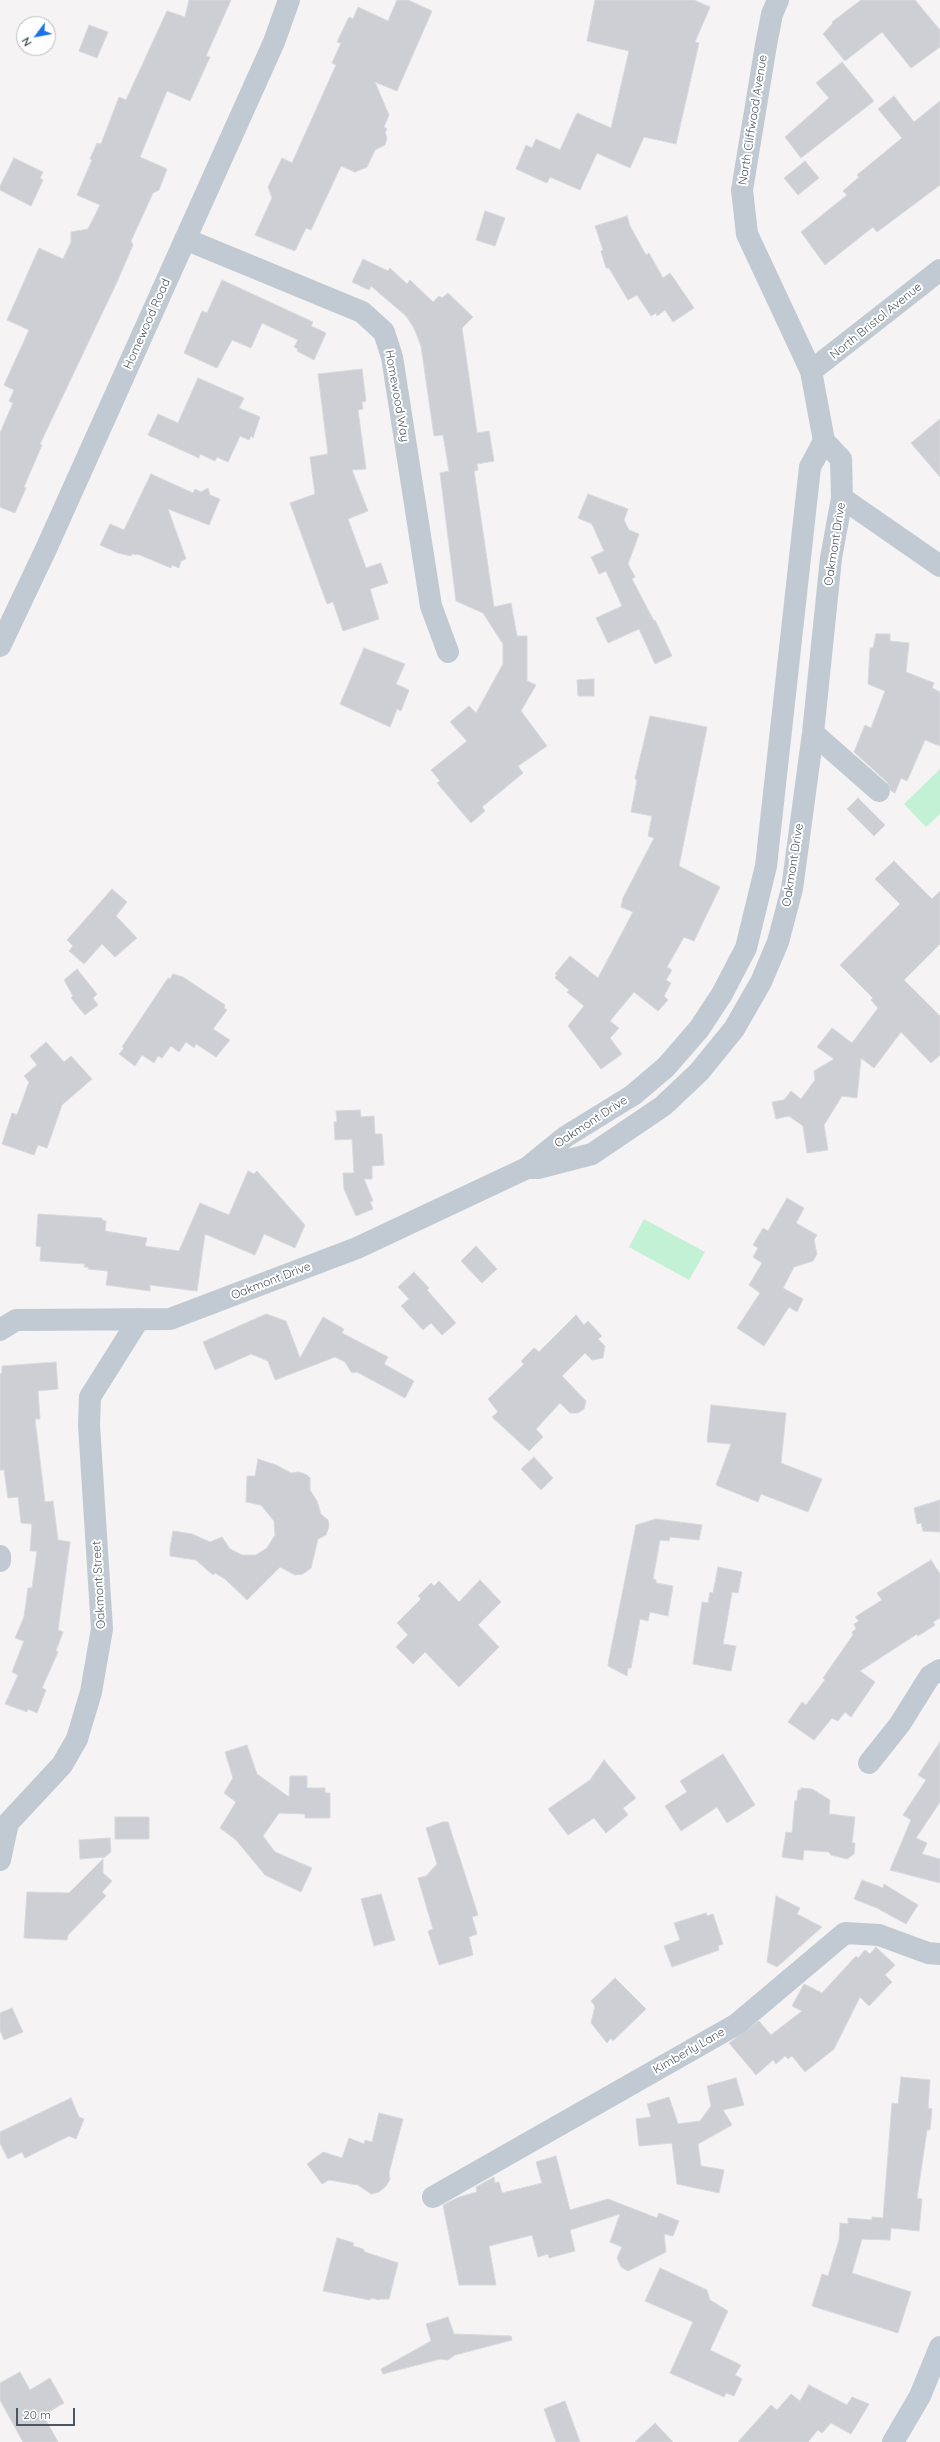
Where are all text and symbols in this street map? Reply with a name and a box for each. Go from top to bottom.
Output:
north arrow [16,16,56,56]
text: N [19,35,35,49]
street label: North Cliffwood Avenue [736,54,770,186]
street label: Homewood Road [121,277,173,371]
street label: North Bristol Avenue [827,280,925,362]
street label: Homewood Way [382,349,412,443]
street label: Oakmont Drive [821,501,849,587]
street label: Oakmont Drive [779,822,807,908]
street label: Oakmont Drive [552,1093,630,1151]
street label: Oakmont Drive [229,1259,313,1303]
street label: Oakmont Street [90,1541,108,1629]
street label: Kimberly Lane [651,2025,727,2077]
scale bar [18,2400,77,2426]
text: 20 m [23,2407,51,2422]

